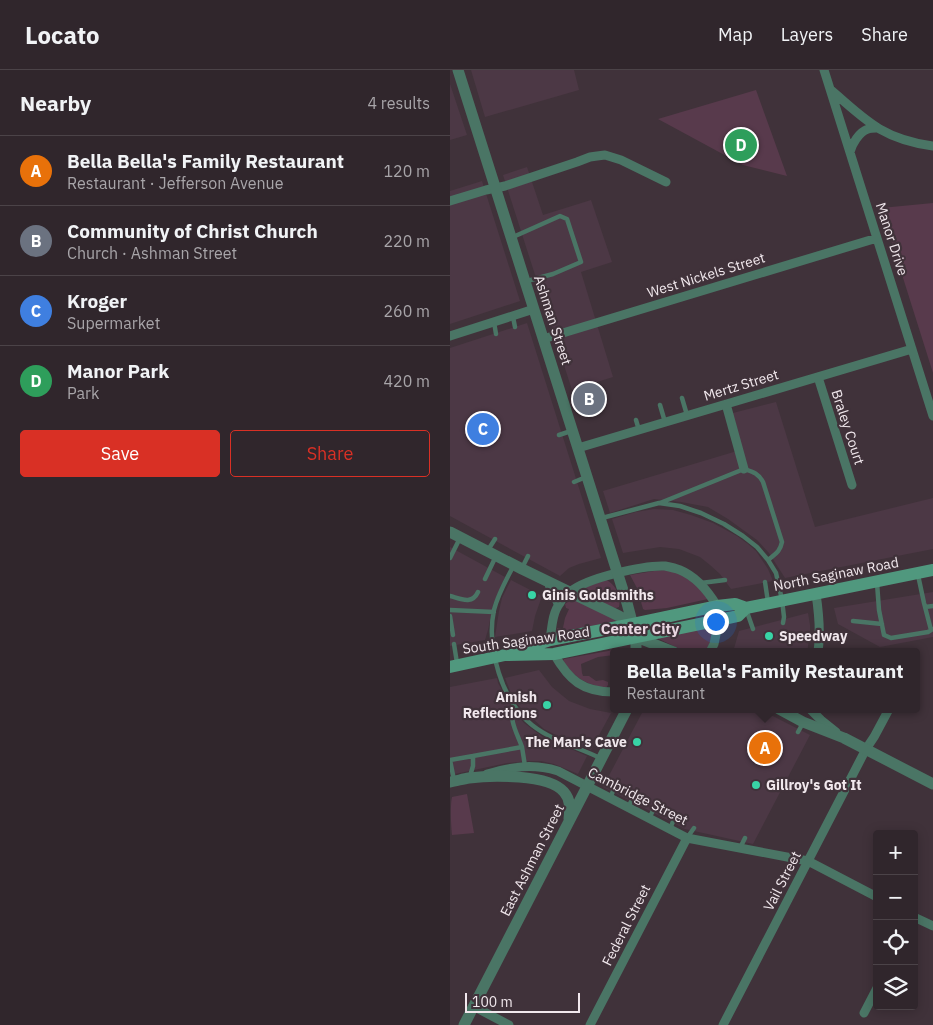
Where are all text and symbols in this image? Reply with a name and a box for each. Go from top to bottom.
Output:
text: Locato [25,19,100,51]
text: Map [718,23,753,46]
text: Layers [781,23,833,46]
text: Share [861,23,908,46]
text: Nearby [20,89,91,117]
text: 4 results [367,93,430,113]
pin: D [725,126,757,164]
text: Bella Bella's Family Restaurant [67,149,344,173]
text: A [31,161,41,181]
text: 120 m [383,161,430,181]
text: Restaurant · Jefferson Avenue [67,173,283,193]
street label: Manor Drive [872,200,912,278]
text: Community of Christ Church [67,219,318,243]
text: B [31,231,41,251]
text: 220 m [383,231,430,251]
text: Church · Ashman Street [67,243,237,263]
street label: West Nickels Street [645,248,767,302]
street label: Ashman Street [530,273,576,367]
text: Kroger [67,289,127,313]
text: C [31,301,41,321]
text: 260 m [383,301,430,321]
text: Supermarket [67,313,160,333]
text: Manor Park [67,359,169,383]
street label: Mertz Street [701,365,781,405]
text: D [30,371,42,391]
text: 420 m [383,371,430,391]
pin: B [573,380,605,418]
text: Park [67,383,99,403]
street label: Braley Court [827,387,869,467]
pin: C [467,410,499,448]
button: Save [20,430,220,477]
button: Share [230,430,430,477]
street label: North Saginaw Road [772,553,900,595]
place label: Ginis Goldsmiths [542,586,654,604]
marker: Ginis Goldsmiths [526,589,538,601]
your location [703,609,729,635]
district label: Center City [601,619,679,638]
street label: South Saginaw Road [461,622,591,658]
place label: Speedway [779,627,848,645]
marker: Speedway [763,630,775,642]
popup [610,648,920,713]
text: Bella Bella's Family Restaurant [626,659,904,683]
text: Restaurant [626,683,705,703]
place label: Amish Reflections [463,688,537,722]
marker: Amish Reflections [541,699,553,711]
pin: A [749,729,781,767]
place label: The Man's Cave [525,733,627,751]
marker: The Man's Cave [631,736,643,748]
street label: Cambridge Street [585,763,691,829]
place label: Gillroy's Got It [766,776,862,794]
marker: Gillroy's Got It [750,779,762,791]
street label: East Ashman Street [496,801,568,919]
map controls [873,830,918,1010]
button: + [873,830,918,875]
street label: Vail Street [759,848,805,914]
button: − [873,875,918,920]
street label: Federal Street [598,881,654,969]
button: locate [873,920,918,965]
button: layers [873,965,918,1010]
scale bar [465,990,580,1013]
text: 100 m [472,993,513,1011]

